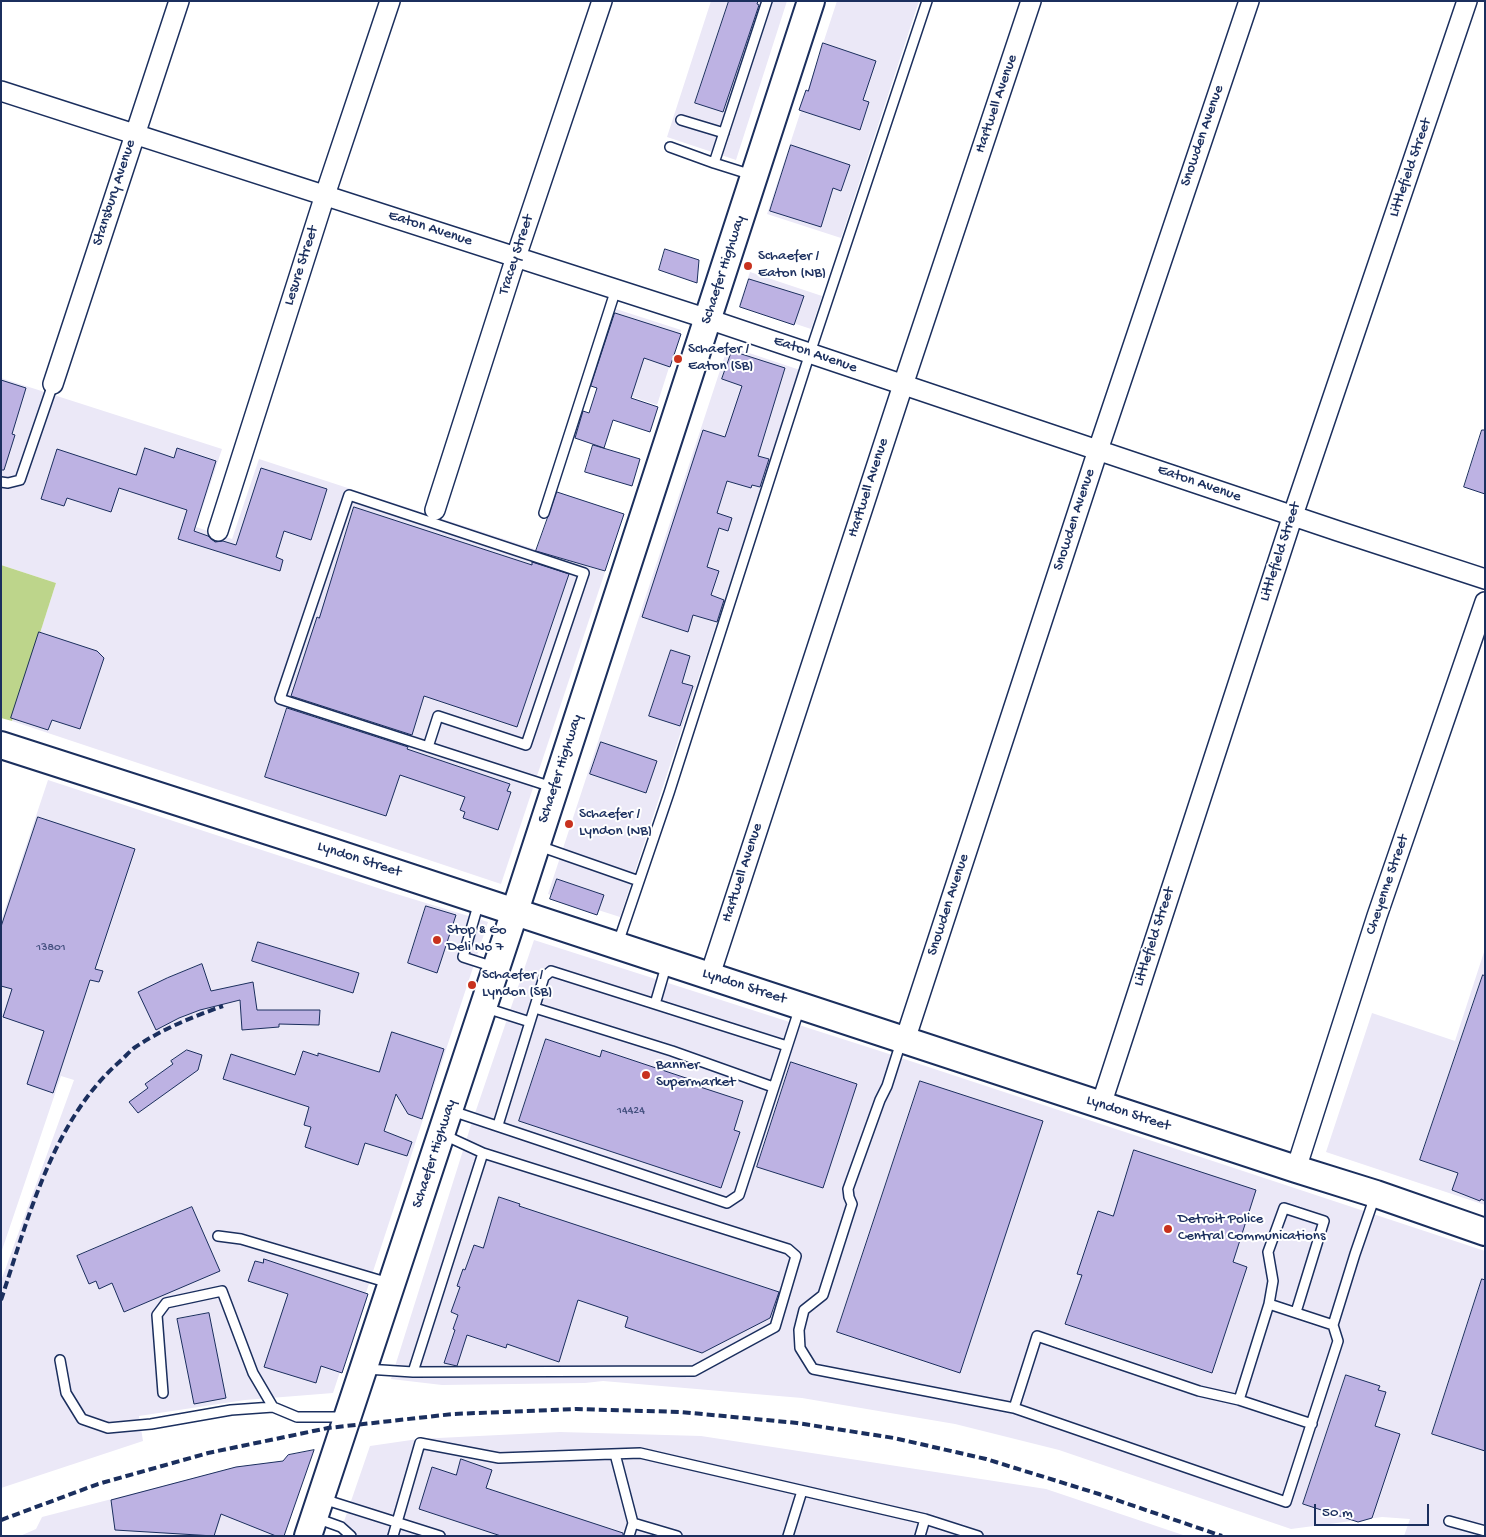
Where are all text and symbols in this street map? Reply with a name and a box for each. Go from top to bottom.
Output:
street label: Hartwell Avenue [972,52,1022,156]
street label: Snowden Avenue [1177,83,1229,189]
street label: Littlefield Street [1386,116,1436,220]
street label: Stansbury Avenue [89,138,141,248]
street label: Eaton Avenue [386,207,474,251]
street label: Tracey Street [496,213,538,297]
street label: Schaefer Highway [698,213,750,327]
street label: Lesure Street [281,224,323,308]
place label: Schaefer / Eaton (NB) [758,248,826,283]
marker: Schaefer / Eaton (NB) [742,260,754,272]
street label: Eaton Avenue [771,332,859,378]
place label: Schaefer / Eaton (SB) [688,341,753,376]
marker: Schaefer / Eaton (SB) [672,353,684,365]
street label: Hartwell Avenue [845,436,893,540]
street label: Eaton Avenue [1155,461,1243,507]
street label: Snowden Avenue [1050,467,1100,573]
street label: Littlefield Street [1256,500,1306,604]
street label: Schaefer Highway [535,712,587,826]
place label: Schaefer / Lyndon (NB) [579,806,652,841]
marker: Schaefer / Lyndon (NB) [563,818,575,830]
street label: Hartwell Avenue [719,821,767,925]
street label: Cheyenne Street [1362,833,1414,937]
street label: Lyndon Street [315,838,403,882]
street label: Snowden Avenue [924,852,974,958]
street label: Littlefield Street [1130,885,1180,989]
place label: Stop & Go Deli No 7 [447,922,507,957]
marker: Stop & Go Deli No 7 [431,934,443,946]
house number: 13801 [36,941,66,955]
street label: Lyndon Street [700,965,788,1009]
place label: Schaefer / Lyndon (SB) [482,967,552,1002]
marker: Schaefer / Lyndon (SB) [466,979,478,991]
place label: Banner Supermarket [656,1057,735,1092]
marker: Banner Supermarket [640,1069,652,1081]
street label: Lyndon Street [1084,1092,1172,1136]
street label: Schaefer Highway [409,1097,461,1211]
house number: 14424 [617,1104,645,1118]
place label: Detroit Police Central Communications [1178,1211,1325,1246]
marker: Detroit Police Central Communications [1162,1223,1174,1235]
scale bar [1316,1494,1431,1526]
text: 50 m [1322,1504,1353,1522]

